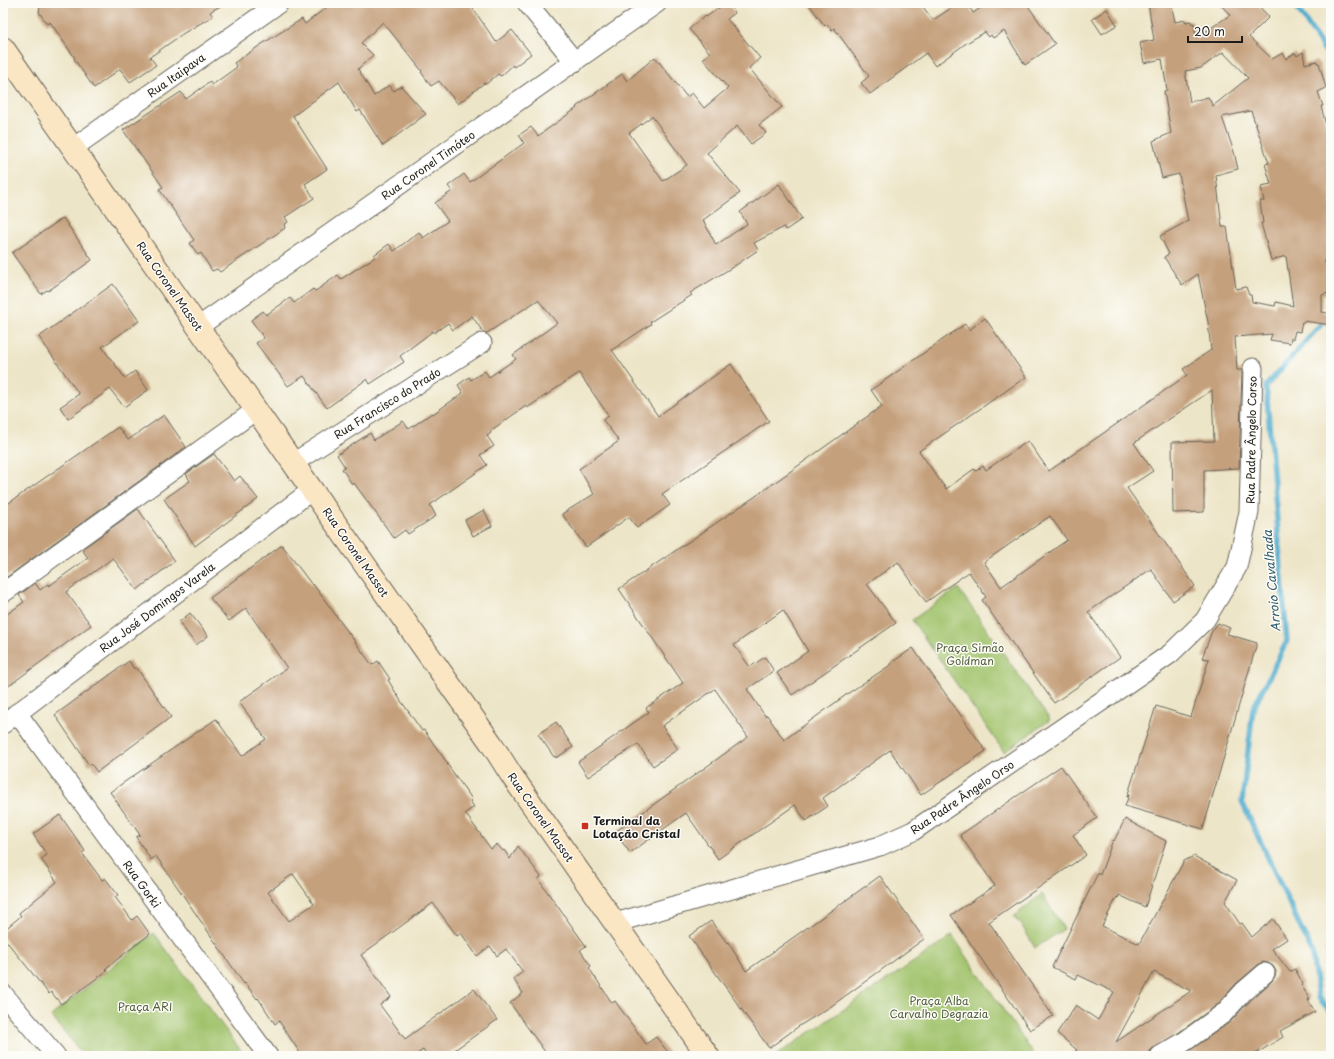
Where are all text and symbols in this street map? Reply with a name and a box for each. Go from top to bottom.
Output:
scale bar [1188,18,1242,44]
text: 20 m [1194,22,1225,40]
street label: Rua Itaipava [144,49,208,101]
street label: Rua Coronel Timóteo [378,126,478,204]
street label: Rua Coronel Massot [133,238,208,335]
street label: Rua Francisco do Prado [330,363,444,443]
street label: Rua Padre Ângelo Corso [1241,376,1261,504]
street label: Rua Coronel Massot [319,504,394,601]
water label: Arroio Cavalhada [1258,529,1284,633]
street label: Rua José Domingos Varela [96,557,219,656]
park label: Praça Simão Goldman [936,639,1004,669]
street label: Rua Padre Ângelo Orso [907,756,1017,838]
street label: Rua Coronel Massot [504,769,579,866]
place label: Terminal da Lotação Cristal [593,812,680,842]
marker: Terminal da Lotação Cristal [580,821,590,831]
street label: Rua Gorki [119,857,165,911]
park label: Praça Alba Carvalho Degrazia [889,992,989,1022]
park label: Praça ARI [118,998,172,1015]

